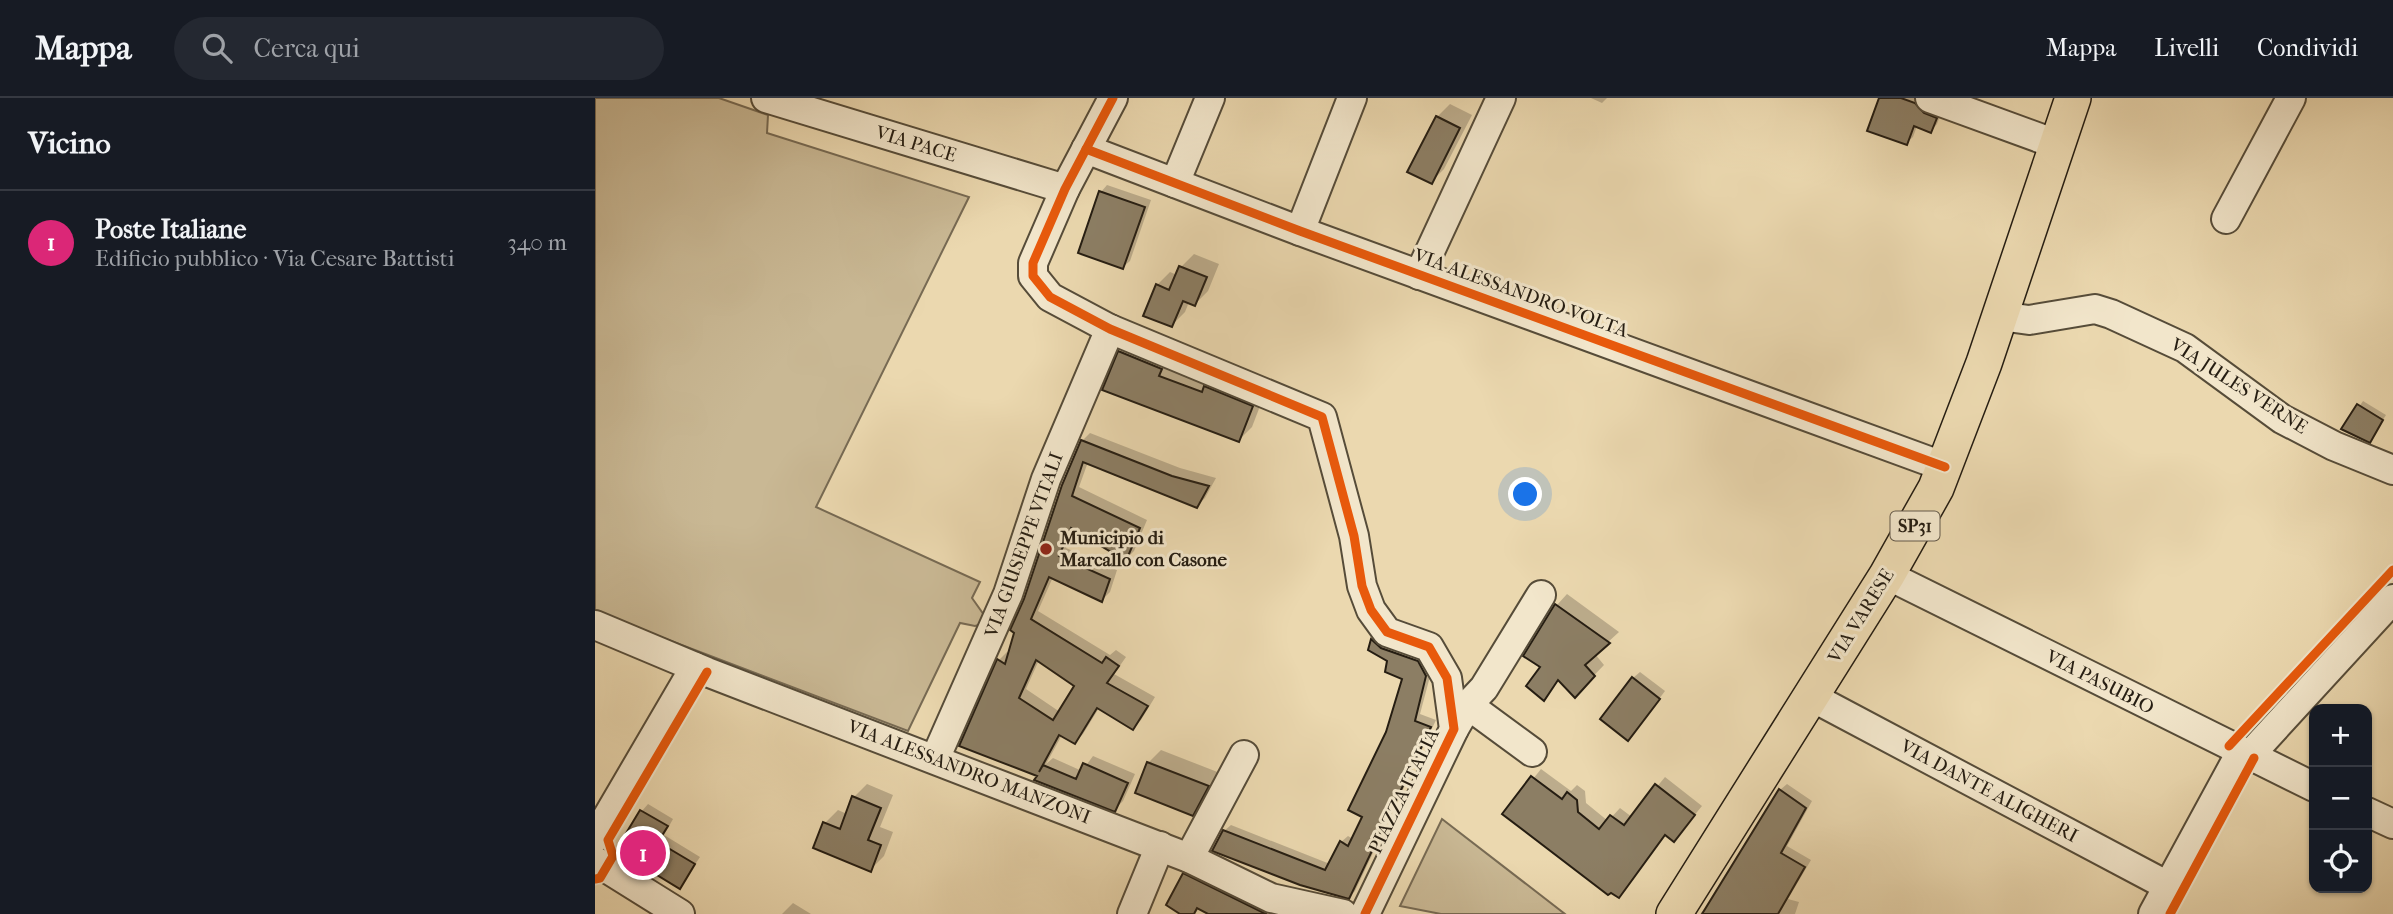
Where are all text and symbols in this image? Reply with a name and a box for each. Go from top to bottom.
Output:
search box [174,17,664,80]
text: Mappa [35,29,132,68]
icon: search [198,29,236,67]
text: Cerca qui [254,33,360,64]
text: Mappa [2046,34,2116,62]
text: Livelli [2154,34,2219,62]
text: Condividi [2257,34,2358,62]
street label: VIA PACE [872,121,959,167]
text: Vicino [28,126,111,161]
text: Poste Italiane [95,214,246,245]
text: 1 [47,229,55,256]
text: 340 m [507,229,567,256]
street label: VIA ALESSANDRO VOLTA [1410,244,1632,342]
text: Edificio pubblico · Via Cesare Battisti [95,245,454,272]
street label: VIA JULES VERNE [2166,333,2312,439]
street label: VIA GIUSEPPE VITALI [980,450,1068,641]
your location [1508,477,1542,511]
road number: SP31 [1891,512,1939,540]
place label: Municipio di Marcallo con Casone [1059,527,1227,571]
marker: Municipio di Marcallo con Casone [1038,541,1054,557]
street label: VIA VARESE [1823,565,1899,668]
street label: VIA PASUBIO [2041,645,2158,719]
map controls [2309,704,2372,893]
button: + [2309,704,2372,767]
street label: VIA ALESSANDRO MANZONI [844,715,1093,829]
street label: PIAZZA ITALIA [1364,724,1444,857]
street label: VIA DANTE ALIGHERI [1896,734,2081,847]
button: − [2309,767,2372,830]
pin: 1 [620,827,666,879]
button: locate [2309,830,2372,893]

